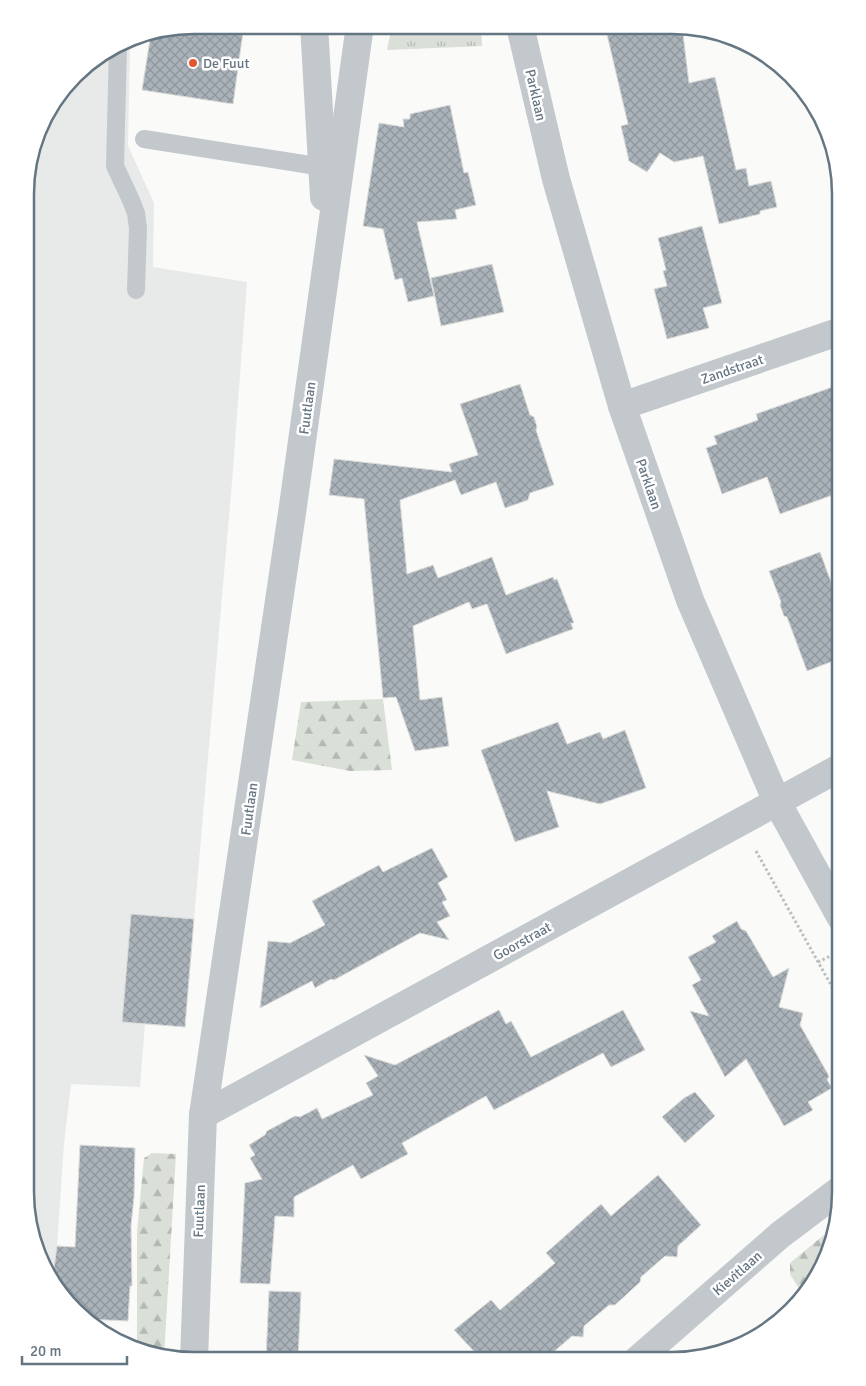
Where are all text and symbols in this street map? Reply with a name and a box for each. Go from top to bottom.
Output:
place label: De Fuut [203,55,249,72]
marker: De Fuut [187,57,199,69]
street label: Parklaan [521,68,550,123]
street label: Zandstraat [699,351,766,388]
street label: Fuutlaan [295,381,320,436]
street label: Parklaan [632,456,665,512]
street label: Fuutlaan [237,782,262,837]
street label: Goorstraat [490,919,554,964]
street label: Fuutlaan [190,1184,209,1238]
street label: Kievitlaan [709,1247,765,1299]
scale bar [22,1334,128,1366]
text: 20 m [30,1342,61,1360]

